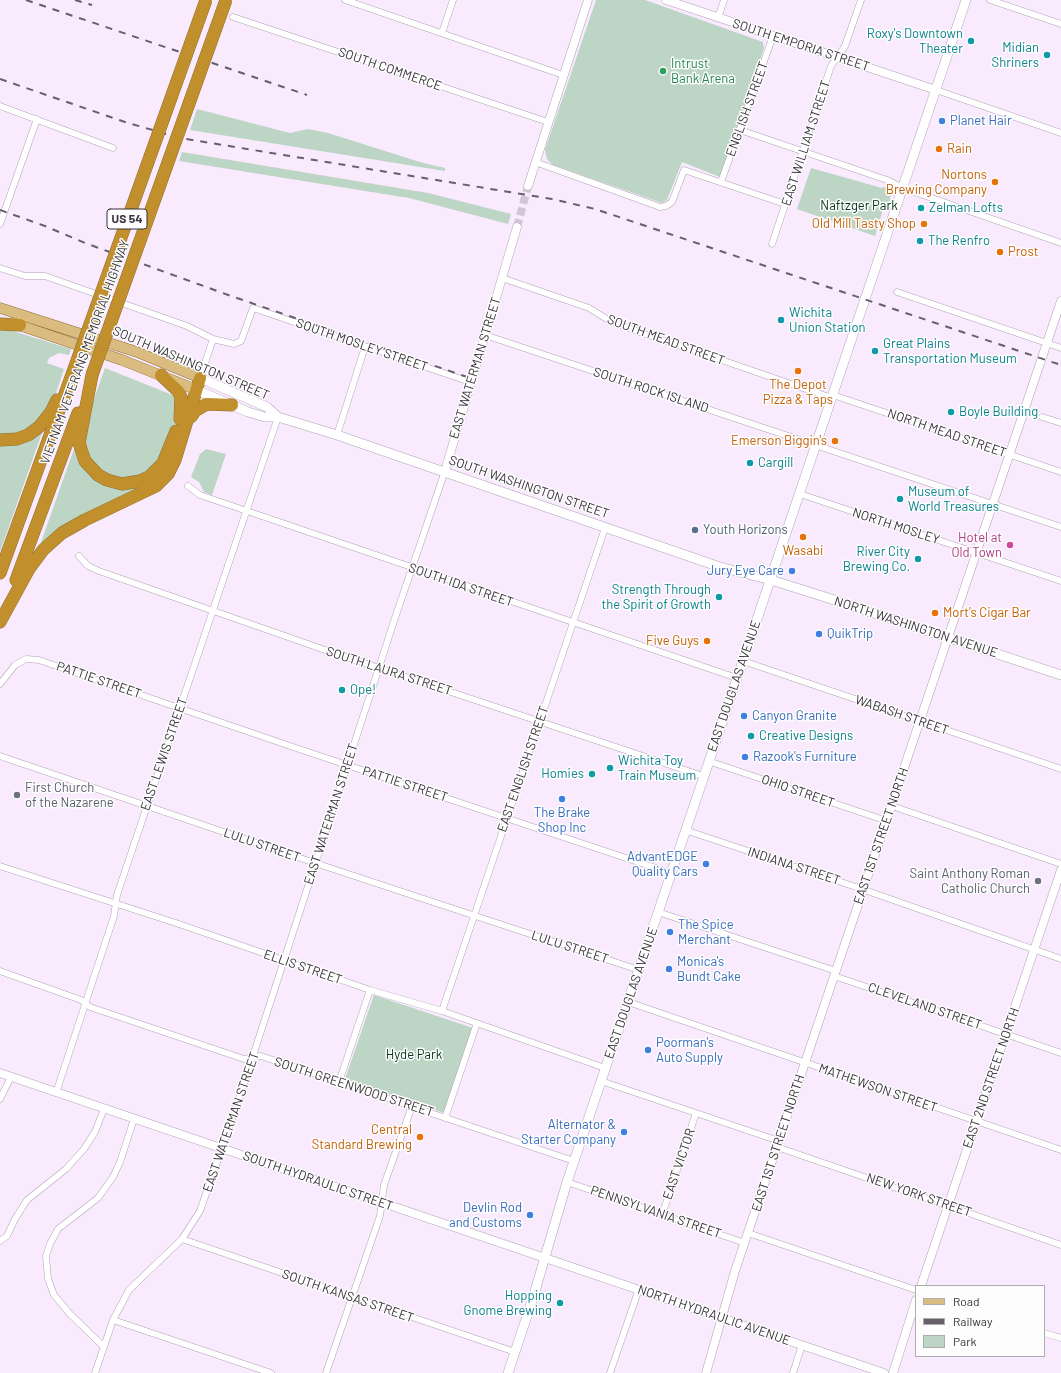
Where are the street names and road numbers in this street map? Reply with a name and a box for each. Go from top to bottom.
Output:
street label: SOUTH EMPORIA STREET [731,15,871,75]
street label: SOUTH COMMERCE [336,44,444,94]
street label: ENGLISH STREET [723,59,771,159]
street label: EAST WILLIAM STREET [778,78,834,208]
road number: US 54 [107,209,147,229]
street label: VIETNAM VETERANS MEMORIAL HIGHWAY [37,238,133,466]
street label: EAST WATERMAN STREET [446,295,504,441]
street label: SOUTH MEAD STREET [605,311,727,369]
street label: SOUTH MOSLEY STREET [294,315,430,375]
street label: SOUTH WASHINGTON STREET [110,323,272,403]
street label: SOUTH ROCK ISLAND [591,364,711,416]
street label: NORTH MEAD STREET [885,405,1009,461]
street label: SOUTH WASHINGTON STREET [447,452,611,522]
street label: NORTH MOSLEY [850,505,942,547]
street label: SOUTH IDA STREET [406,560,516,610]
street label: NORTH WASHINGTON AVENUE [832,593,1000,661]
street label: EAST DOUGLAS AVENUE [704,618,764,754]
street label: SOUTH LAURA STREET [324,643,454,699]
street label: PATTIE STREET [54,658,144,702]
street label: WABASH STREET [853,692,951,738]
street label: EAST LEWIS STREET [137,695,191,813]
street label: EAST ENGLISH STREET [494,704,552,834]
street label: EAST WATERMAN STREET [301,741,361,887]
street label: PATTIE STREET [360,763,450,805]
street label: EAST 1ST STREET NORTH [850,766,912,906]
street label: OHIO STREET [759,771,837,811]
street label: LULU STREET [222,825,302,865]
street label: INDIANA STREET [746,844,842,888]
street label: EAST DOUGLAS AVENUE [601,925,661,1061]
street label: LULU STREET [530,927,610,967]
street label: ELLIS STREET [262,946,344,988]
street label: CLEVELAND STREET [866,979,984,1033]
street label: EAST 2ND STREET NORTH [960,1006,1022,1150]
street label: EAST WATERMAN STREET [200,1050,262,1194]
street label: SOUTH GREENWOOD STREET [272,1054,436,1120]
street label: MATHEWSON STREET [817,1060,939,1116]
street label: EAST 1ST STREET NORTH [748,1072,808,1214]
street label: EAST VICTOR [660,1126,698,1202]
street label: SOUTH HYDRAULIC STREET [241,1148,395,1214]
street label: NEW YORK STREET [864,1170,974,1220]
street label: PENNSYLVANIA STREET [588,1182,724,1242]
street label: SOUTH KANSAS STREET [280,1266,416,1326]
street label: NORTH HYDRAULIC AVENUE [636,1281,792,1349]

